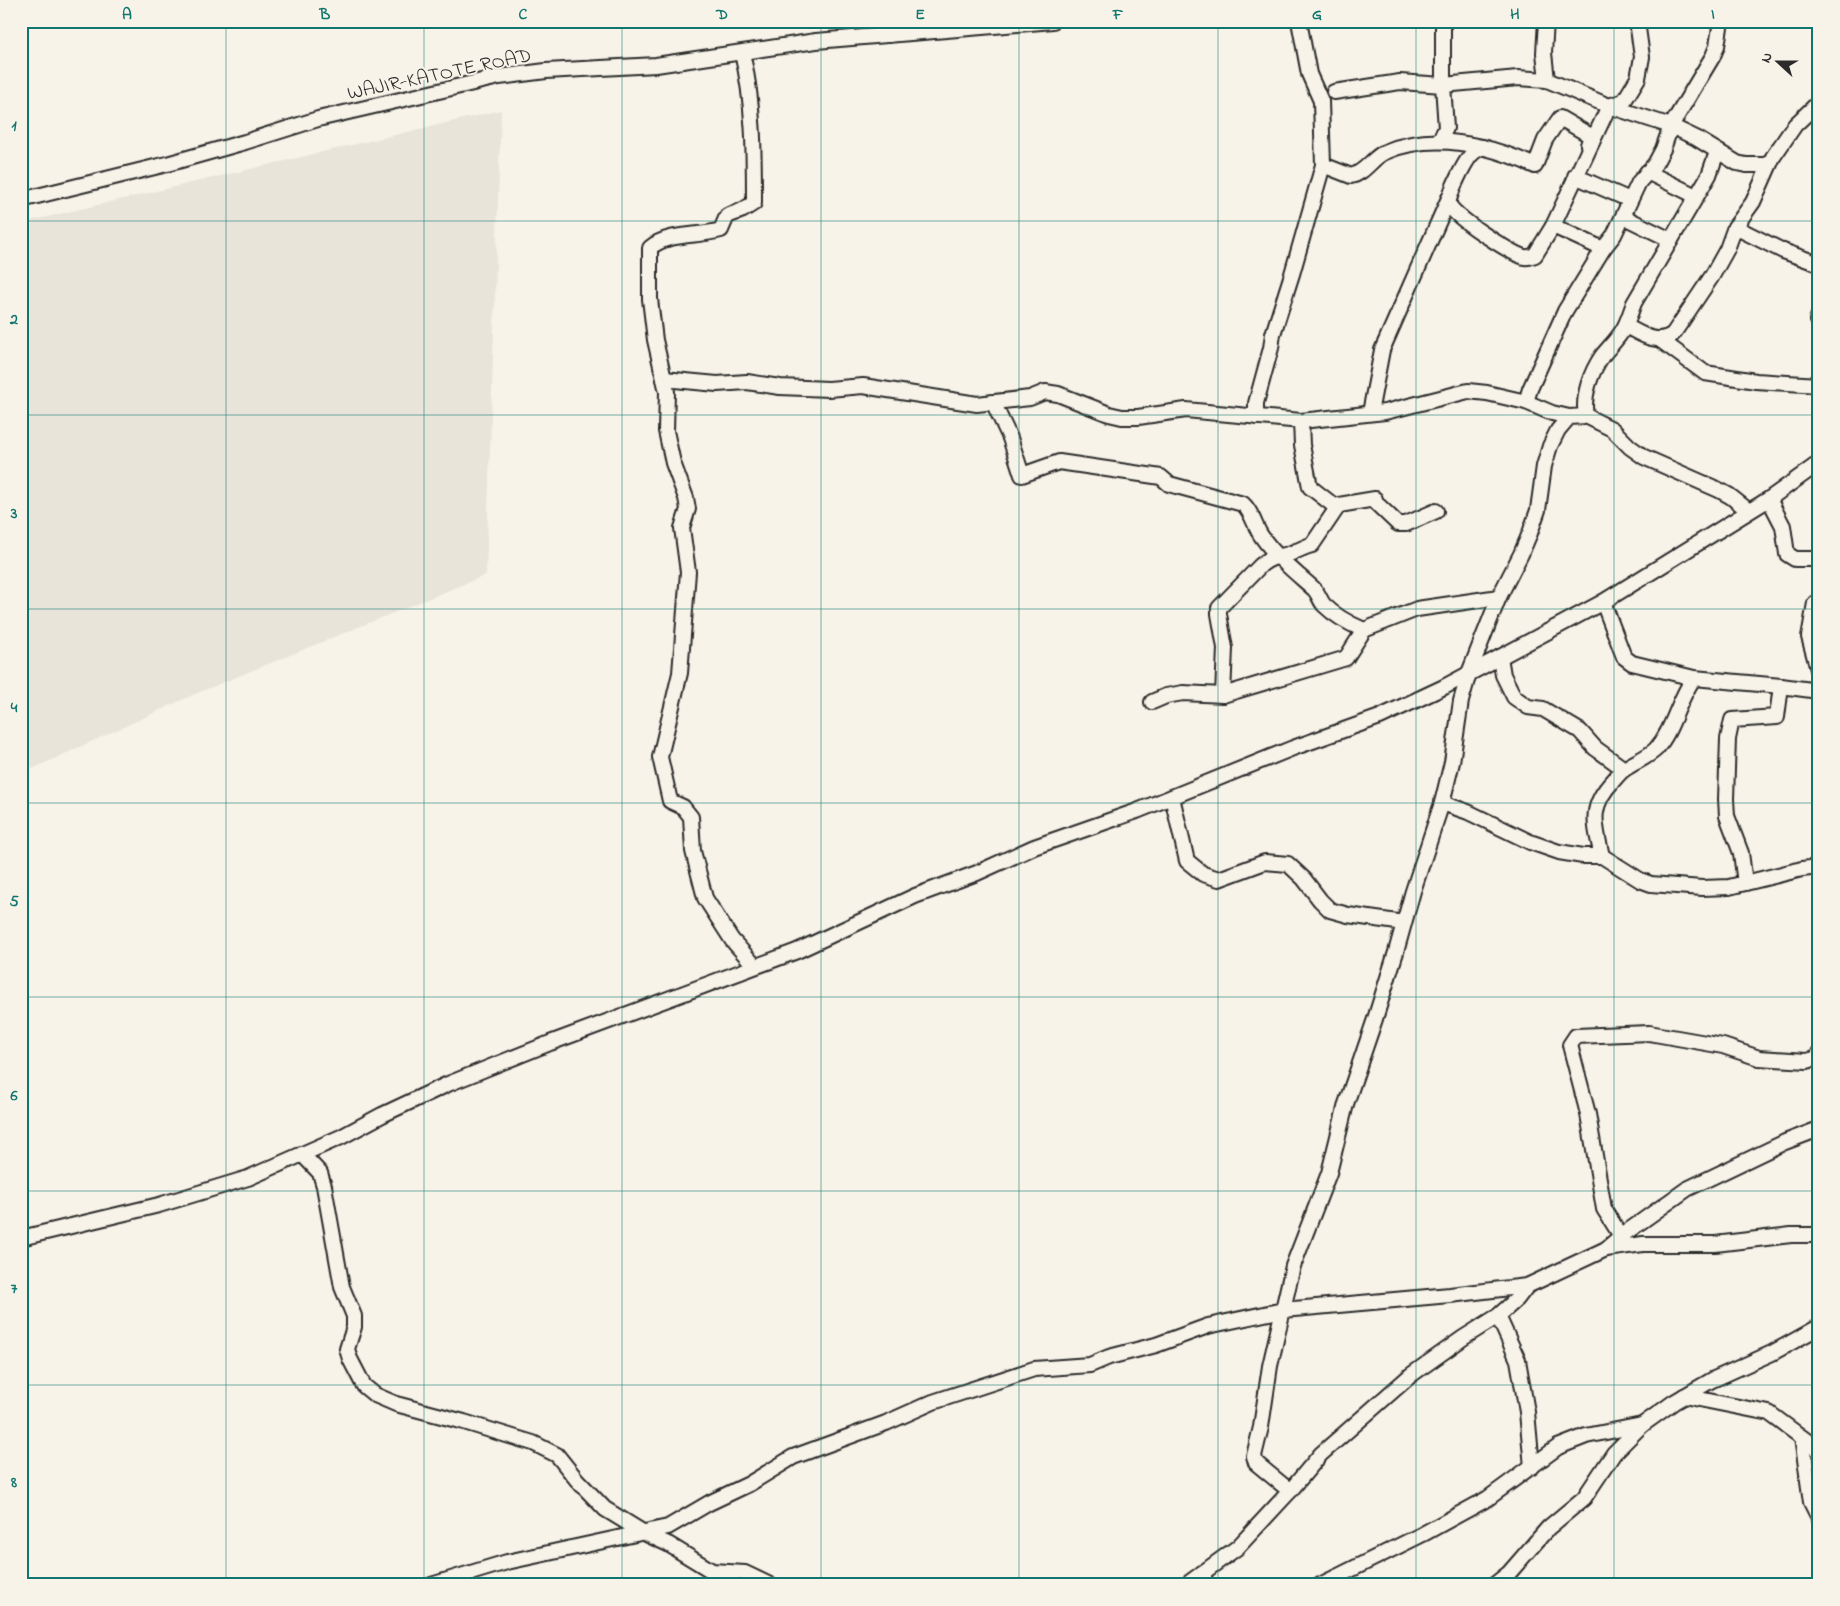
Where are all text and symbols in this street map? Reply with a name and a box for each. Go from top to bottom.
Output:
text: A [122,3,132,27]
text: B [319,3,331,27]
text: C [519,3,528,27]
text: D [715,3,728,27]
text: E [915,3,925,27]
text: F [1112,3,1124,27]
text: G [1312,3,1322,27]
text: H [1510,3,1520,27]
text: I [1711,3,1715,27]
north arrow [1752,38,1802,88]
street label: WAJIR-KATOTE ROAD [345,42,534,109]
text: N [1756,50,1779,66]
text: 1 [11,114,17,138]
text: 2 [9,308,18,332]
text: 3 [10,502,18,526]
text: 4 [10,696,18,720]
text: 5 [9,890,19,914]
text: 6 [9,1084,18,1108]
text: 7 [11,1277,18,1301]
text: 8 [10,1471,17,1495]

